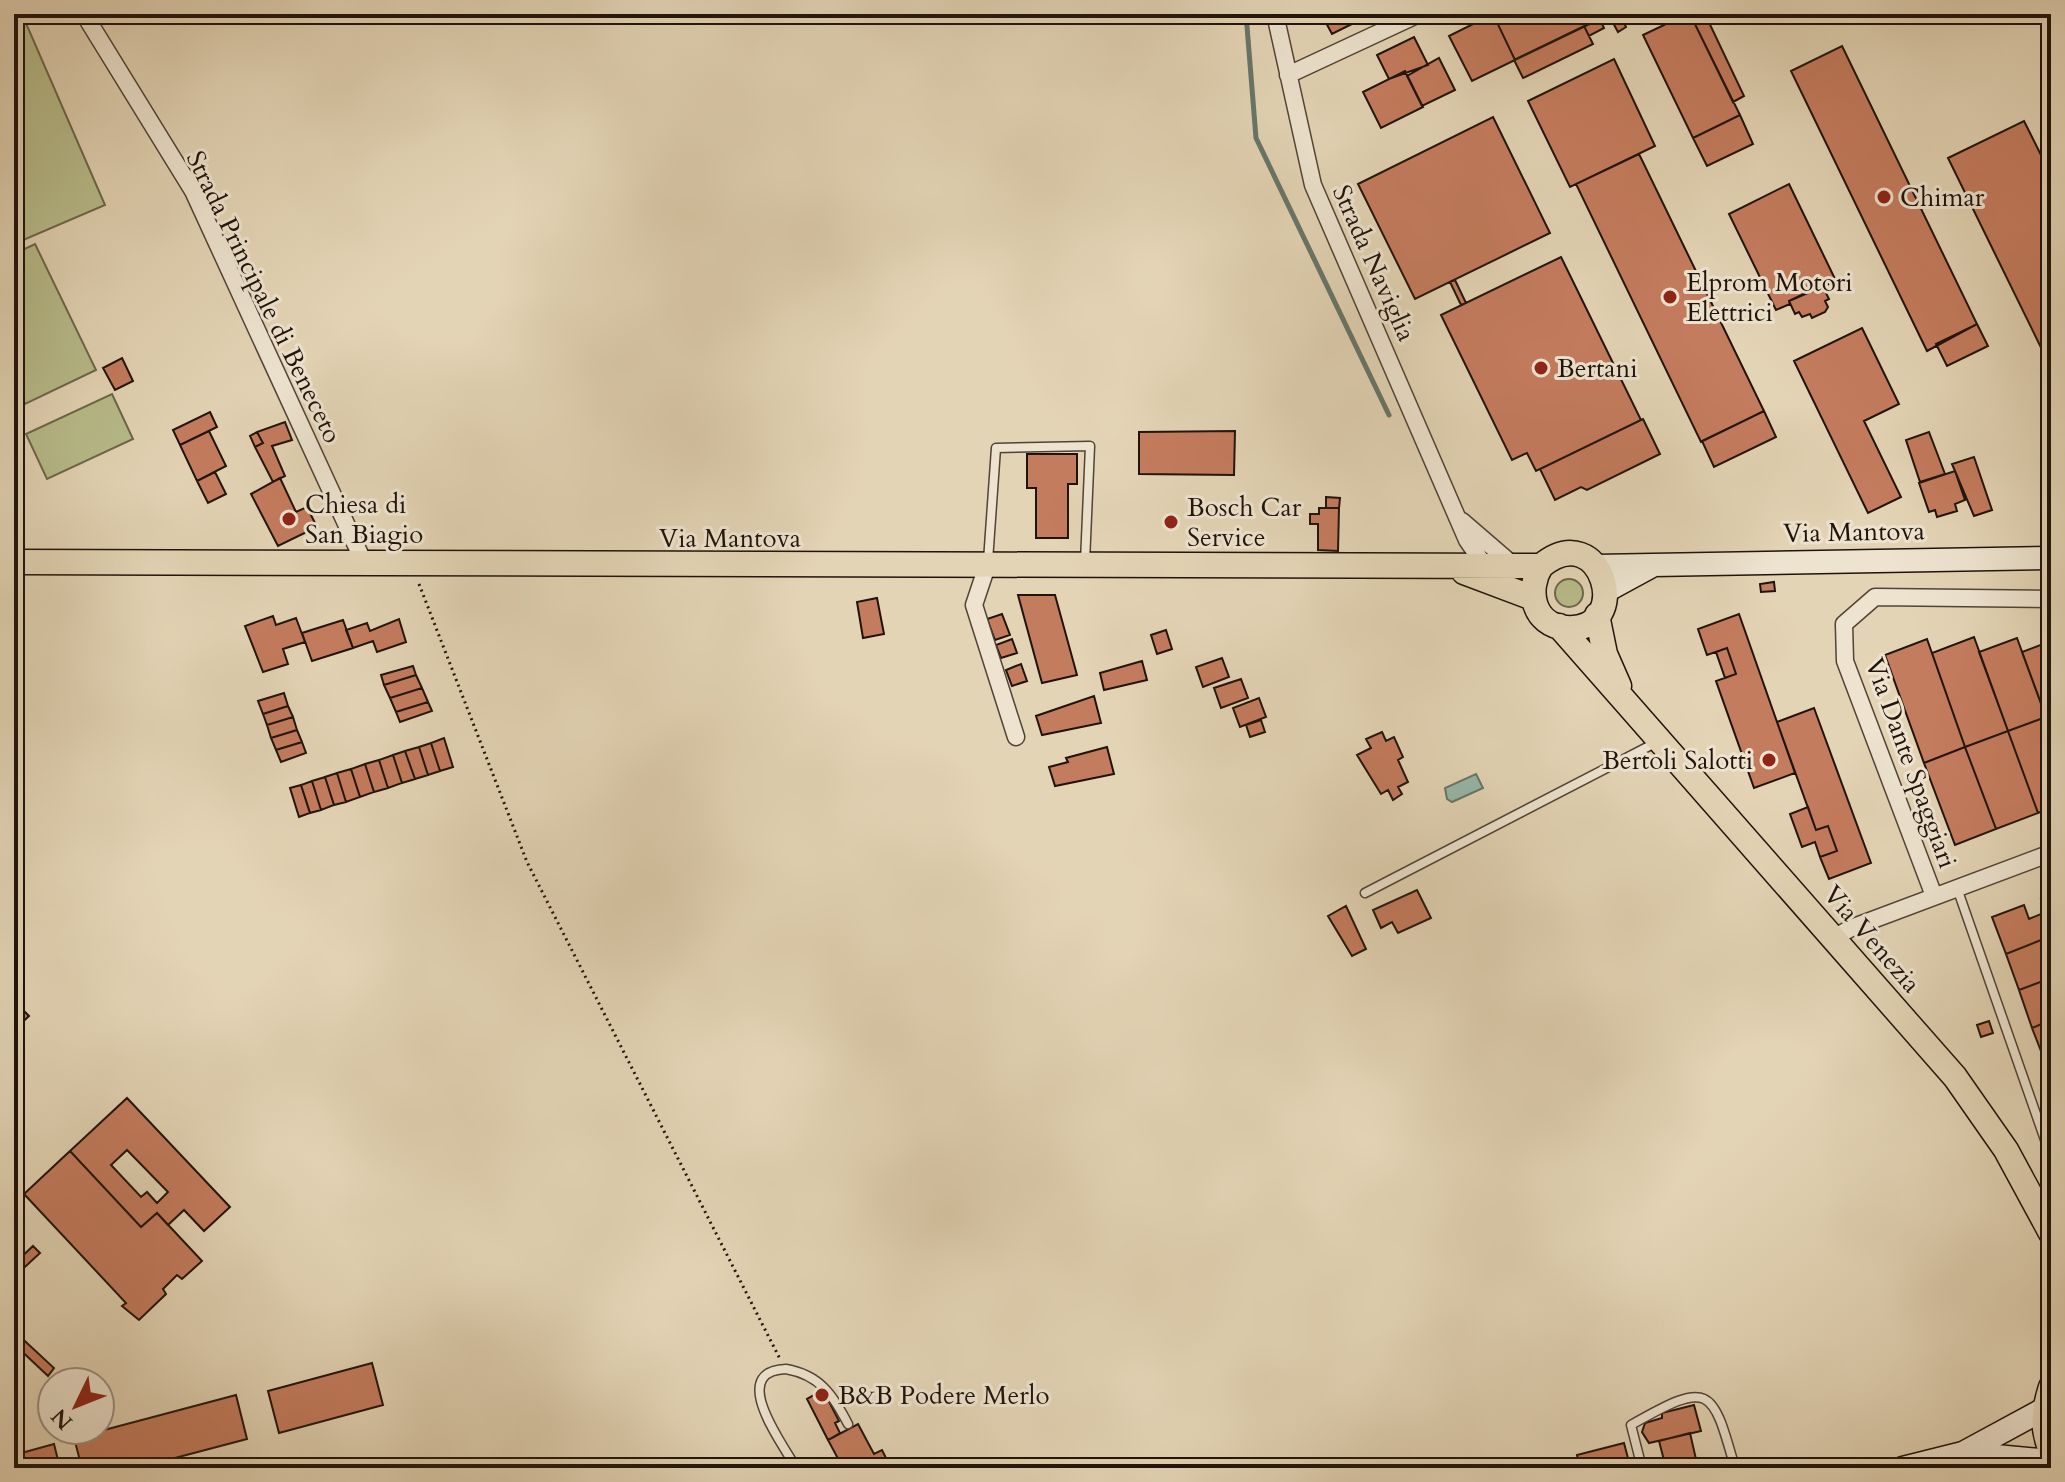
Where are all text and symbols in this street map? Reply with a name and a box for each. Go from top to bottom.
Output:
street label: Strada Principale di Beneceto [178,145,350,449]
street label: Strada Naviglia [1324,179,1424,347]
place label: Chimar [1900,180,1985,215]
marker: Chimar [1875,188,1893,206]
place label: Elprom Motori Elettrici [1686,265,1853,330]
marker: Elprom Motori Elettrici [1661,288,1679,306]
place label: Bertani [1557,351,1638,386]
marker: Bertani [1532,359,1550,377]
place label: Chiesa di San Biagio [305,487,423,552]
place label: Bosch Car Service [1187,490,1302,555]
marker: Chiesa di San Biagio [280,510,298,528]
marker: Bosch Car Service [1162,513,1180,531]
street label: Via Mantova [1783,513,1925,551]
street label: Via Mantova [659,521,801,556]
street label: Via Dante Spaggiari [1857,653,1965,873]
place label: Bertoli Salotti [1602,743,1753,778]
marker: Bertoli Salotti [1760,751,1778,769]
street label: Via Venezia [1815,878,1929,1000]
north arrow [36,1366,116,1446]
place label: B&B Podere Merlo [838,1378,1049,1413]
marker: B&B Podere Merlo [813,1386,831,1404]
text: N [45,1402,80,1436]

